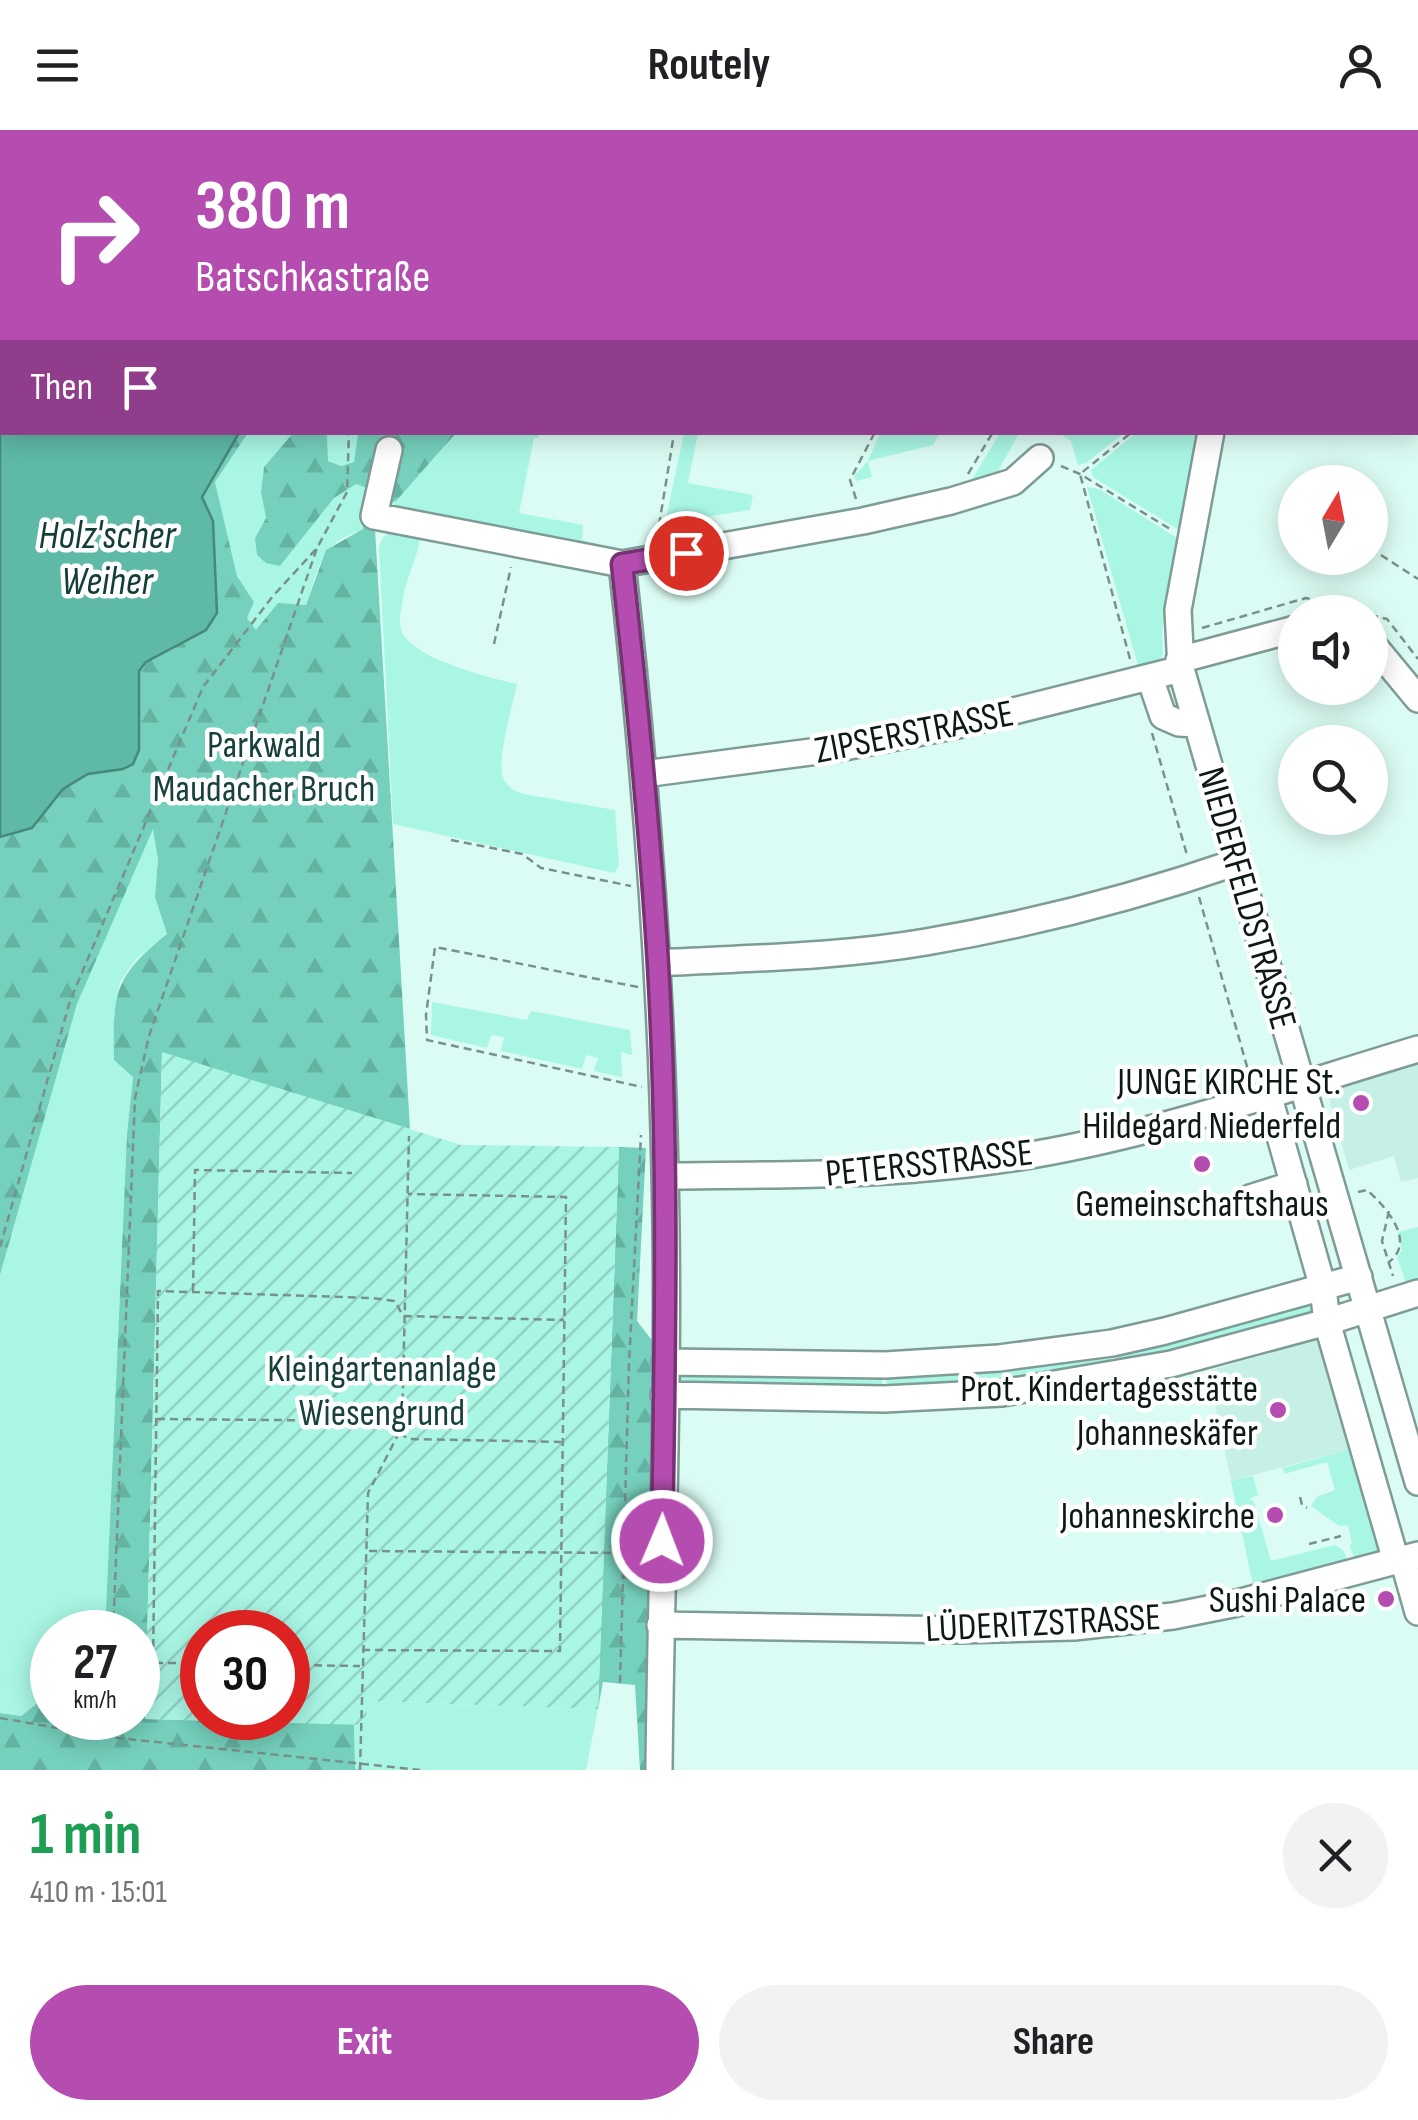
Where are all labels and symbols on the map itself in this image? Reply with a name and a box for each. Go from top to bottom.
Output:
north arrow [1278,465,1388,575]
pin [644,511,729,596]
water label: Holz'scher Weiher [39,512,177,606]
street label: ZIPSERSTRASSE [811,691,1018,774]
park label: Parkwald Maudacher Bruch [153,723,375,812]
street label: NIEDERFELDSTRASSE [1188,762,1305,1035]
place label: JUNGE KIRCHE St. Hildegard Niederfeld [1082,1060,1341,1149]
marker: JUNGE KIRCHE St. Hildegard Niederfeld [1350,1092,1372,1114]
street label: PETERSSTRASSE [823,1130,1035,1197]
marker: Gemeinschaftshaus [1191,1153,1213,1175]
place label: Gemeinschaftshaus [1075,1182,1329,1227]
park label: Kleingartenanlage Wiesengrund [267,1347,497,1436]
place label: Prot. Kindertagesstätte Johanneskäfer [960,1367,1258,1456]
marker: Prot. Kindertagesstätte Johanneskäfer [1267,1399,1289,1421]
position arrow [610,1489,714,1593]
place label: Johanneskirche [1059,1494,1255,1539]
marker: Johanneskirche [1264,1504,1286,1526]
place label: Sushi Palace [1209,1578,1366,1623]
marker: Sushi Palace [1375,1588,1397,1610]
street label: LÜDERITZSTRASSE [924,1595,1162,1652]
speed limit sign: 30 [180,1610,310,1740]

